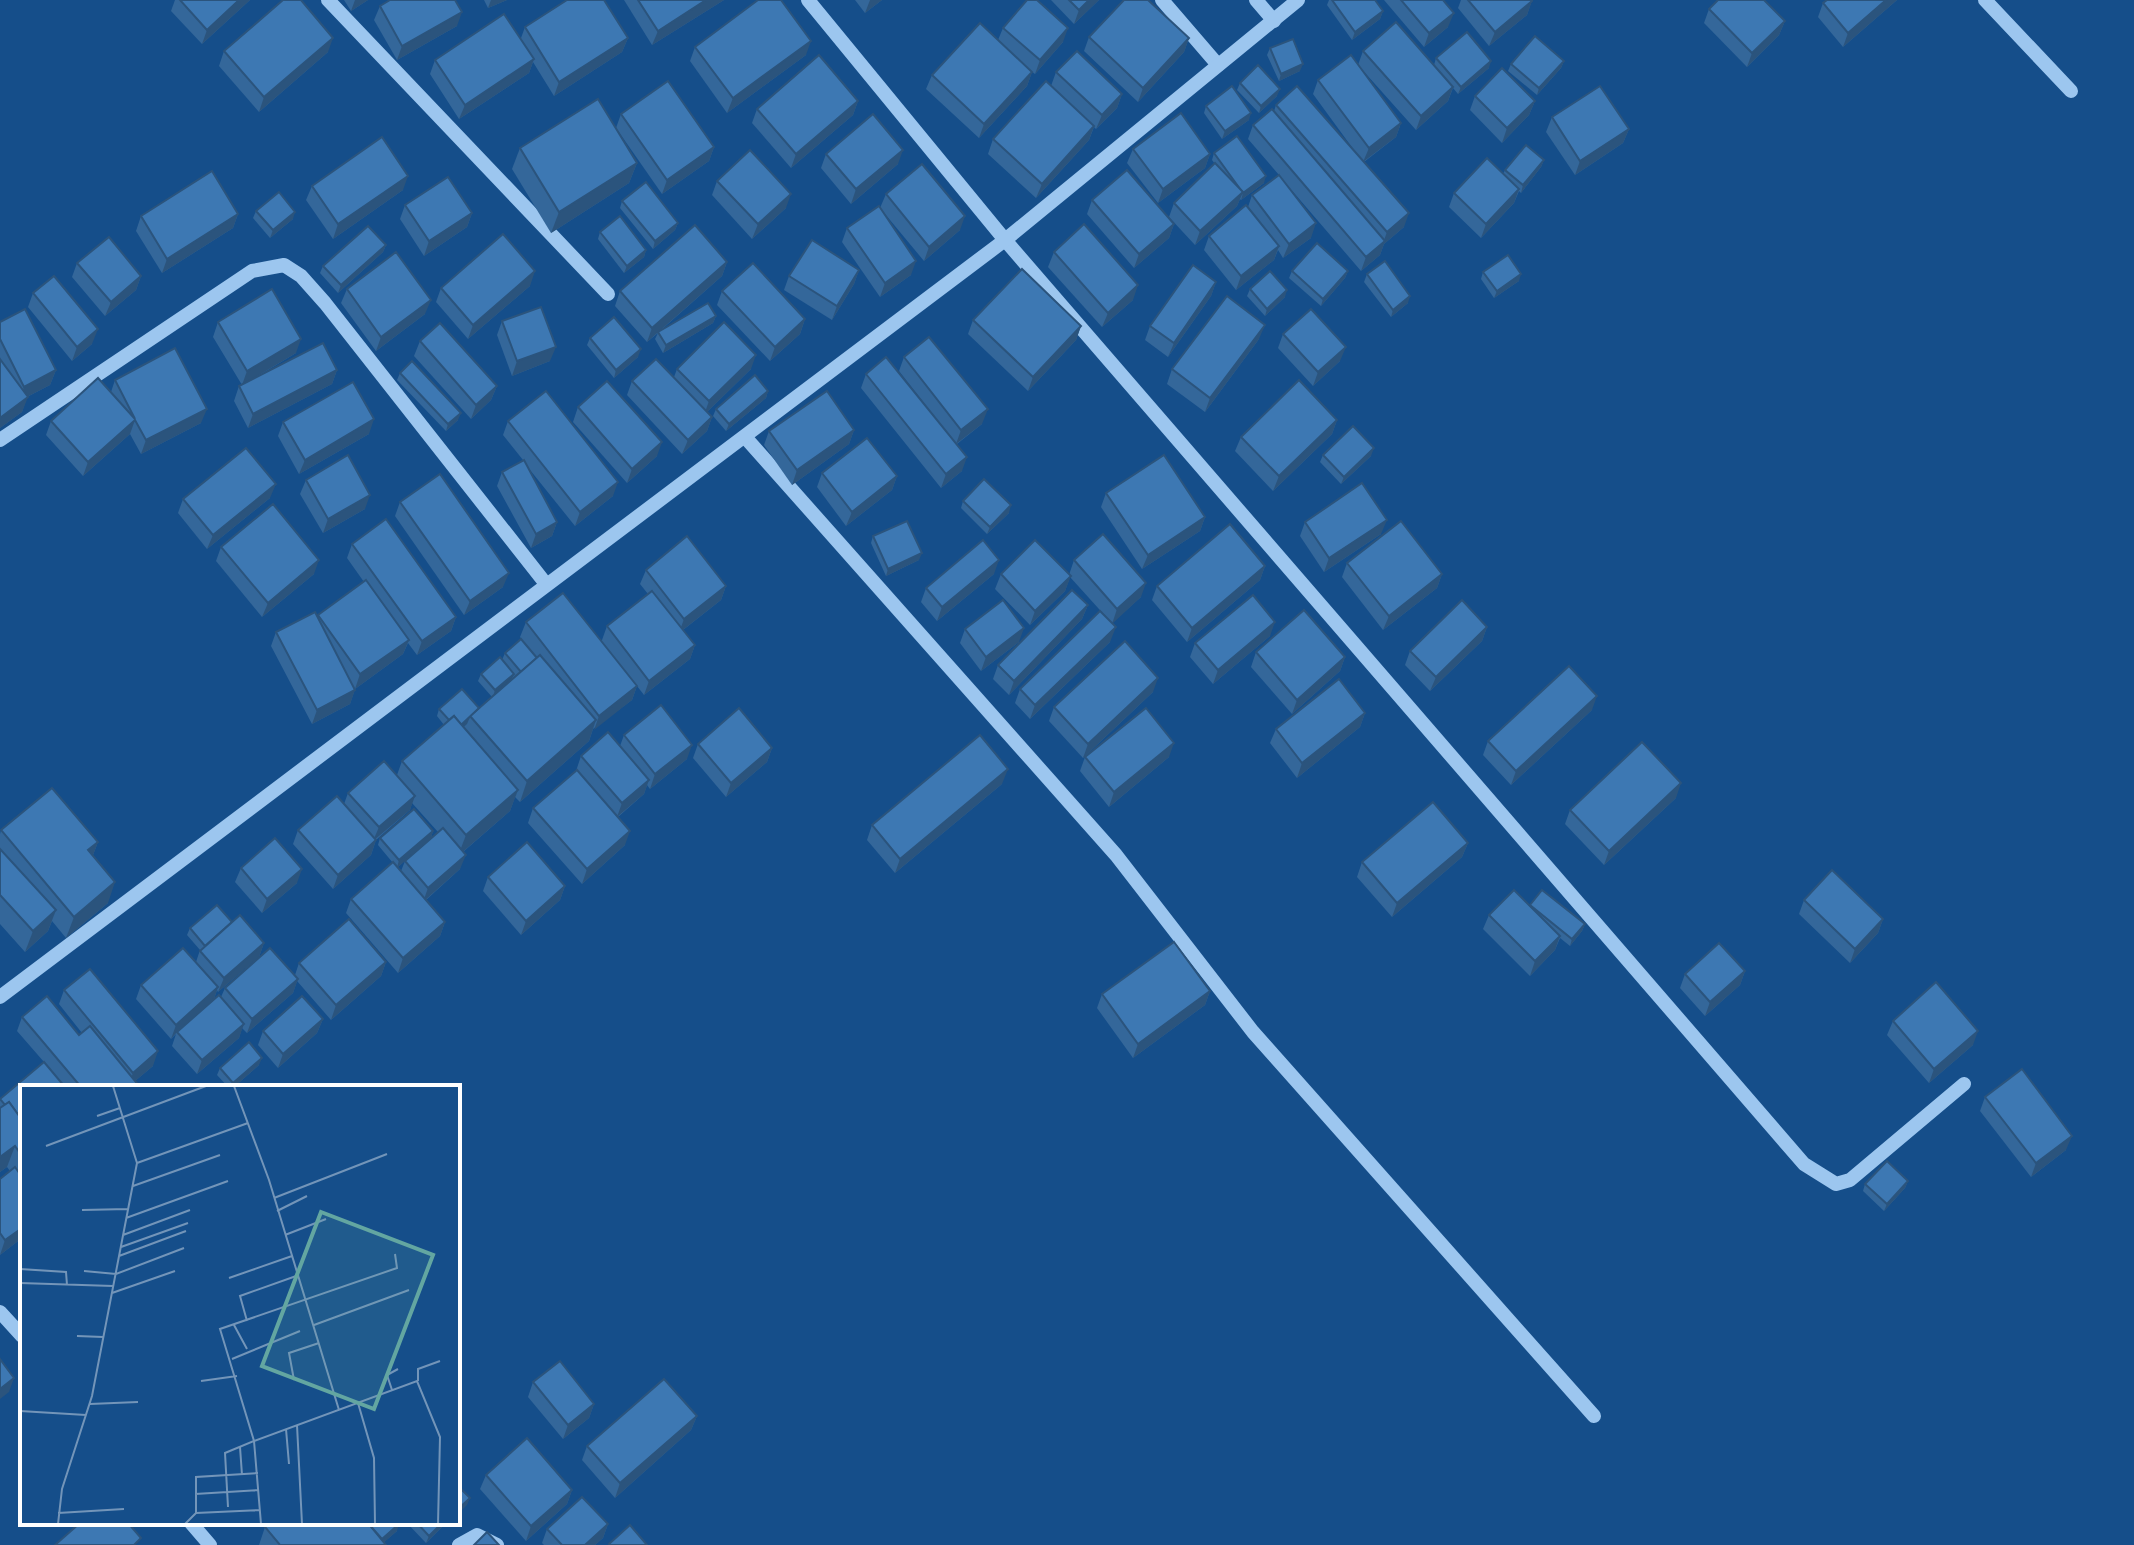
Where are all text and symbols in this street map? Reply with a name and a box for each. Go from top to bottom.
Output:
inset map [20,1085,460,1525]

